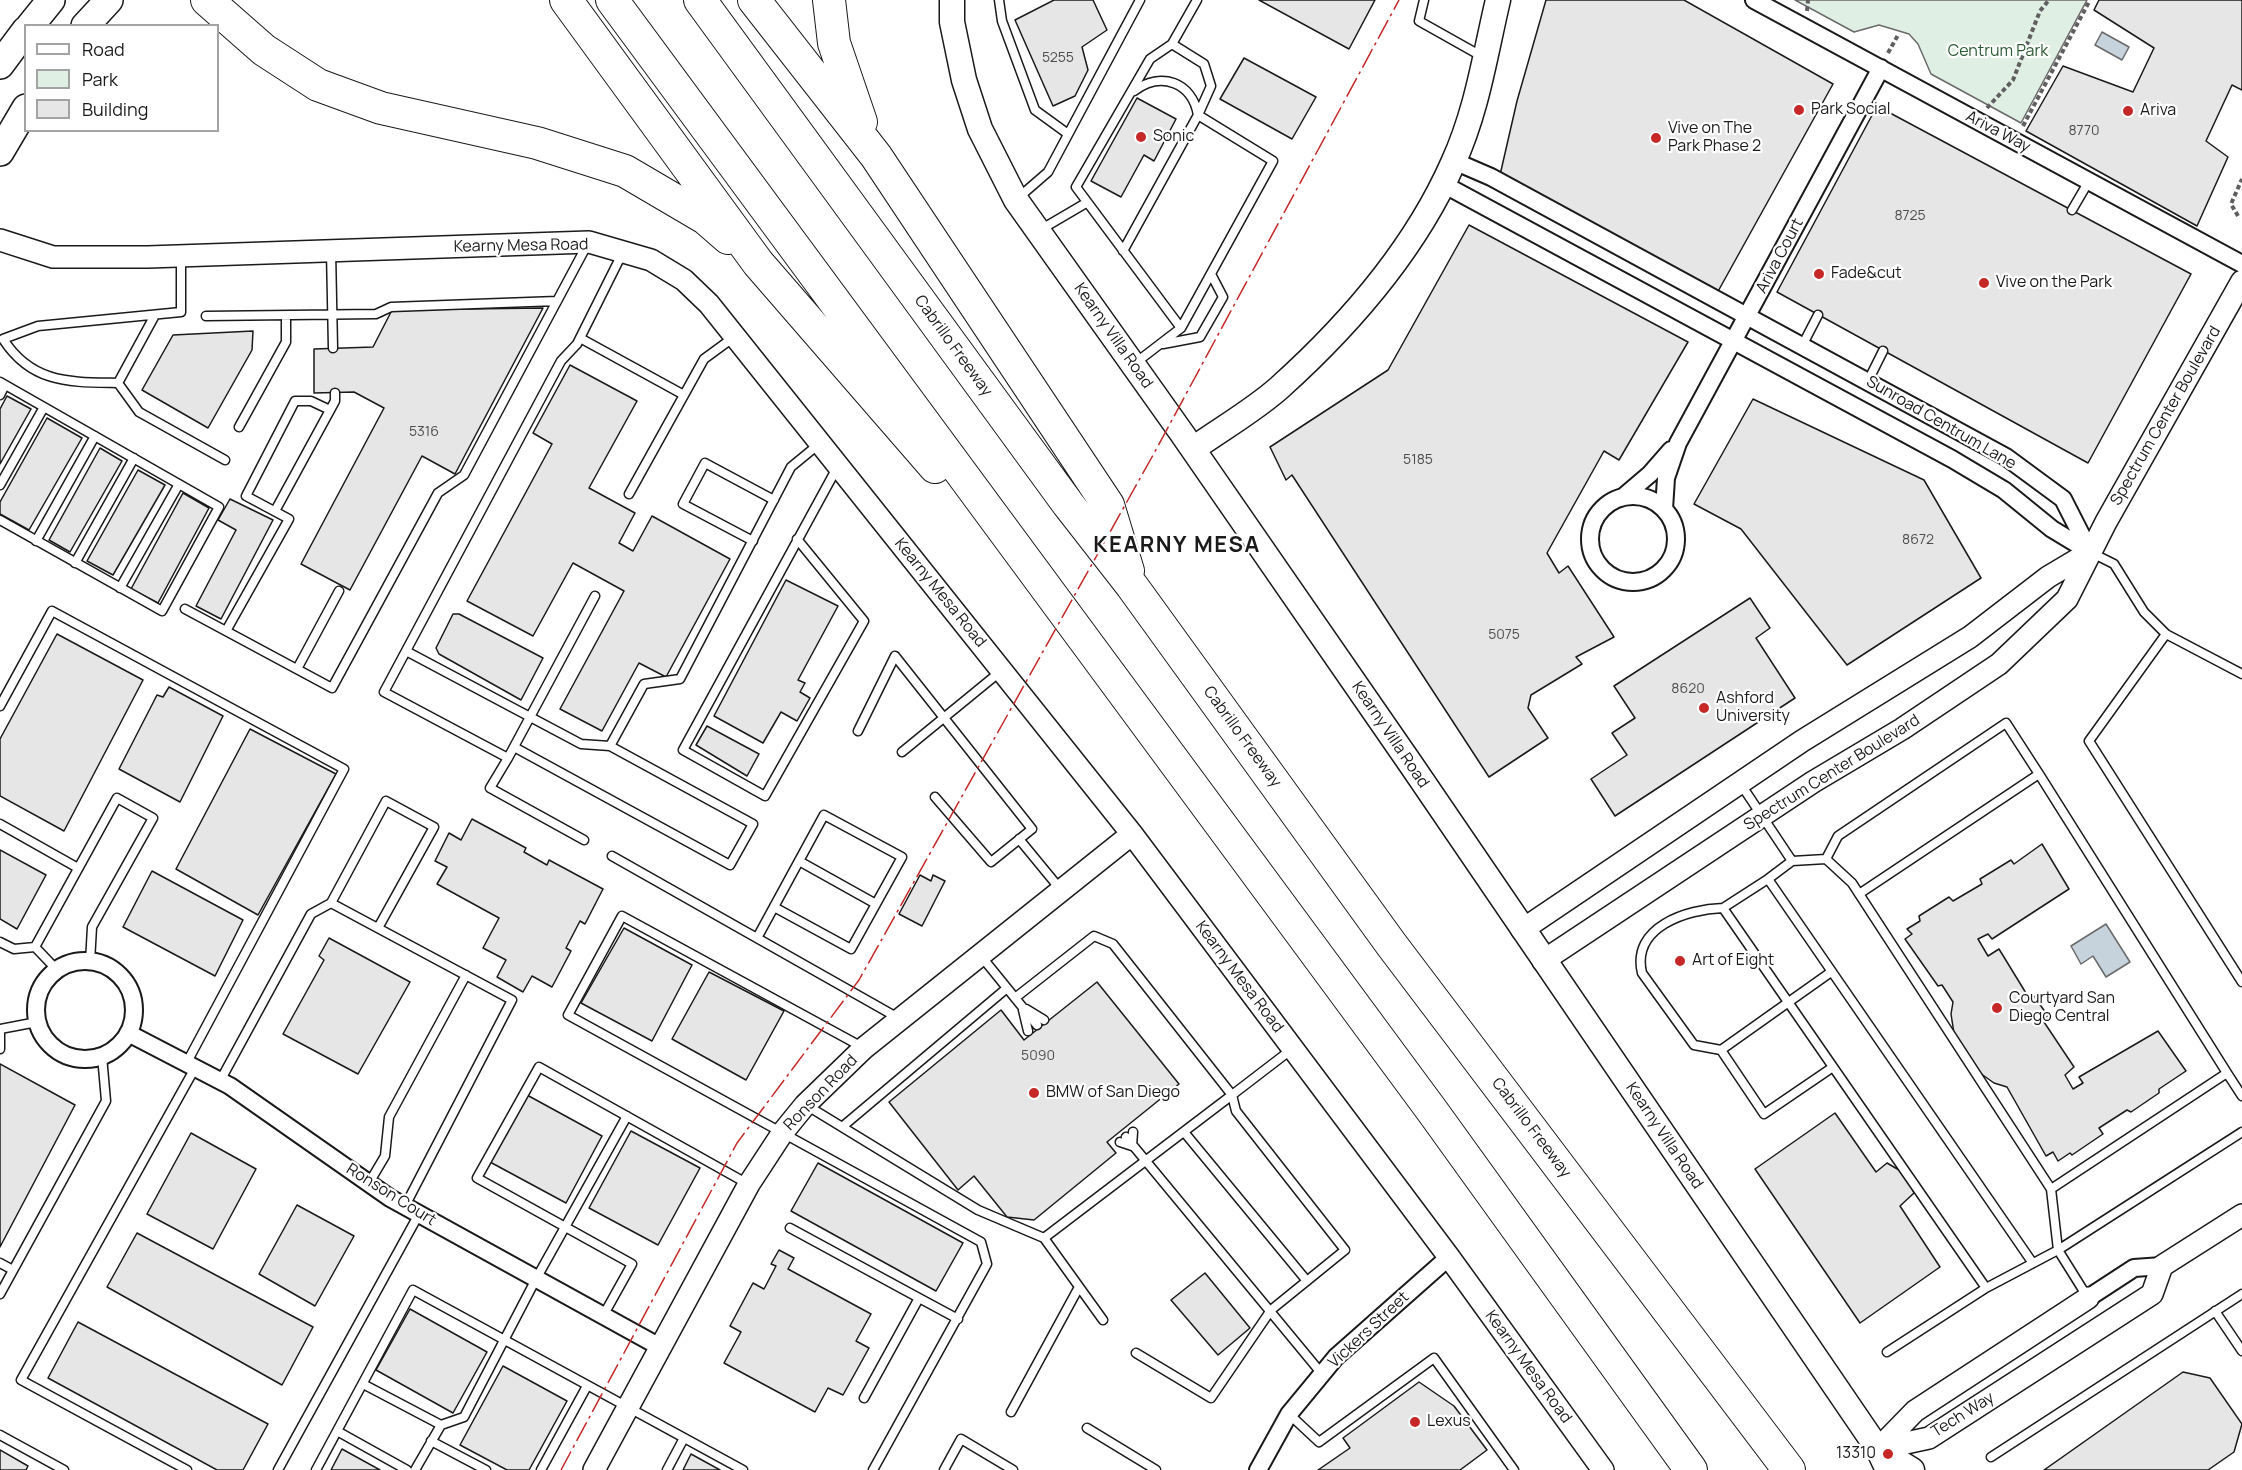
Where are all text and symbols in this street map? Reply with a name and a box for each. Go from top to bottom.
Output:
legend [24,24,219,132]
text: Road [82,37,125,61]
park label: Centrum Park [1948,42,2048,62]
house number: 5255 [1042,50,1074,66]
text: Park [82,67,118,91]
text: Building [82,97,148,121]
place label: Park Social [1811,100,1890,120]
place label: Ariva [2140,101,2176,121]
marker: Park Social [1792,103,1806,117]
marker: Ariva [2121,104,2135,118]
street label: Ariva Way [1962,107,2034,157]
place label: Vive on The Park Phase 2 [1668,119,1761,157]
house number: 8770 [2068,123,2100,139]
place label: Sonic [1153,127,1194,147]
marker: Sonic [1134,130,1148,144]
marker: Vive on The Park Phase 2 [1649,131,1663,145]
house number: 8725 [1894,208,1926,224]
street label: Ariva Court [1752,215,1808,297]
street label: Kearny Mesa Road [453,235,589,257]
place label: Fade&cut [1831,264,1902,284]
marker: Fade&cut [1812,267,1826,281]
place label: Vive on the Park [1996,273,2112,293]
marker: Vive on the Park [1977,276,1991,290]
street label: Kearny Villa Road [1070,280,1156,392]
street label: Cabrillo Freeway [910,292,996,400]
street label: Spectrum Center Boulevard [2107,323,2225,509]
street label: Sunroad Centrum Lane [1863,372,2019,474]
house number: 5316 [409,424,439,440]
house number: 5185 [1403,452,1433,468]
house number: 8672 [1902,532,1934,548]
district label: KEARNY MESA [1093,533,1261,559]
street label: Kearny Mesa Road [890,535,990,651]
house number: 5075 [1488,627,1520,643]
street label: Kearny Villa Road [1347,678,1433,792]
house number: 8620 [1671,681,1705,697]
street label: Cabrillo Freeway [1199,683,1285,791]
place label: Ashford University [1716,689,1790,727]
marker: Ashford University [1697,701,1711,715]
street label: Spectrum Center Boulevard [1741,711,1923,835]
street label: Kearny Mesa Road [1191,917,1287,1037]
place label: Art of Eight [1692,951,1774,971]
marker: Art of Eight [1673,954,1687,968]
place label: Courtyard San Diego Central [2009,989,2115,1027]
marker: Courtyard San Diego Central [1990,1001,2004,1015]
house number: 5090 [1021,1048,1055,1064]
street label: Ronson Road [780,1051,862,1135]
street label: Cabrillo Freeway [1487,1074,1575,1182]
street label: Kearny Villa Road [1621,1079,1707,1193]
place label: BMW of San Diego [1046,1083,1180,1103]
marker: BMW of San Diego [1027,1086,1041,1100]
street label: Ronson Court [343,1160,439,1230]
street label: Vickers Street [1325,1288,1413,1372]
street label: Kearny Mesa Road [1481,1307,1575,1427]
street label: Tech Way [1928,1388,1998,1442]
place label: Lexus [1427,1412,1471,1432]
marker: Lexus [1408,1415,1422,1429]
place label: 13310 [1836,1444,1876,1464]
marker: 13310 [1881,1447,1895,1461]

